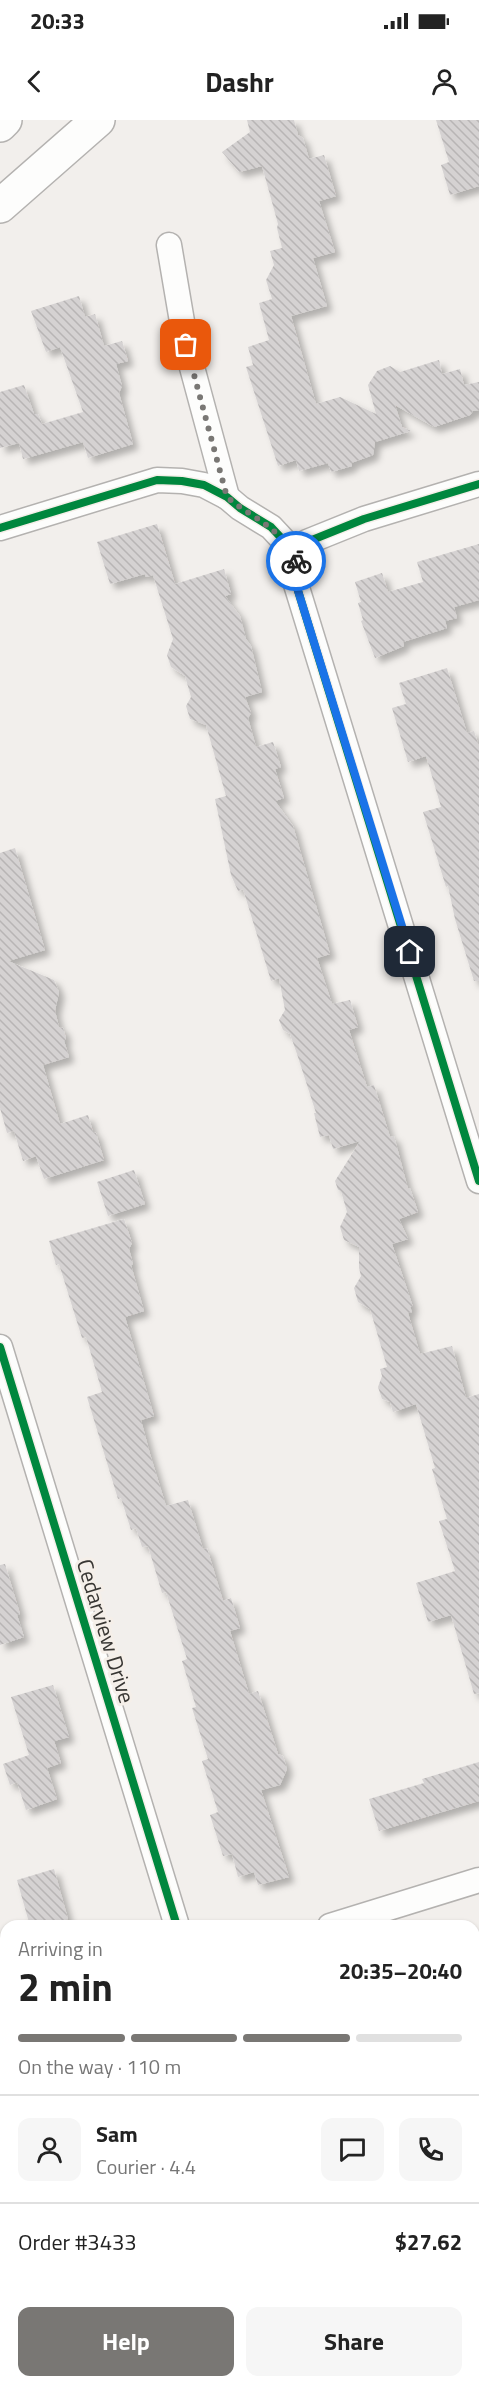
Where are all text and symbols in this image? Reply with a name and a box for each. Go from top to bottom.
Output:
text: 20:33 [30,4,85,38]
text: Dashr [205,61,274,102]
icon: back [18,65,51,98]
icon: person [428,65,461,98]
pin [160,319,211,370]
icon: bag [169,328,202,361]
courier [266,531,326,591]
icon: bike [280,545,313,578]
pin [384,926,435,977]
icon: home [393,935,426,968]
street label: Cedarview Drive [68,1555,144,1707]
text: Arriving in [18,1933,103,1964]
text: 20:35–20:40 [339,1954,462,1988]
text: 2 min [18,1957,113,2016]
text: On the way · 110 m [18,2051,181,2082]
text: Sam [96,2117,138,2151]
button: person [18,2118,81,2181]
button: chat [321,2118,384,2181]
button: phone [399,2118,462,2181]
text: Courier · 4.4 [96,2151,196,2182]
text: Order #3433 [18,2225,137,2259]
text: $27.62 [395,2225,462,2259]
button: Help [18,2307,234,2376]
button: Share [246,2307,462,2376]

